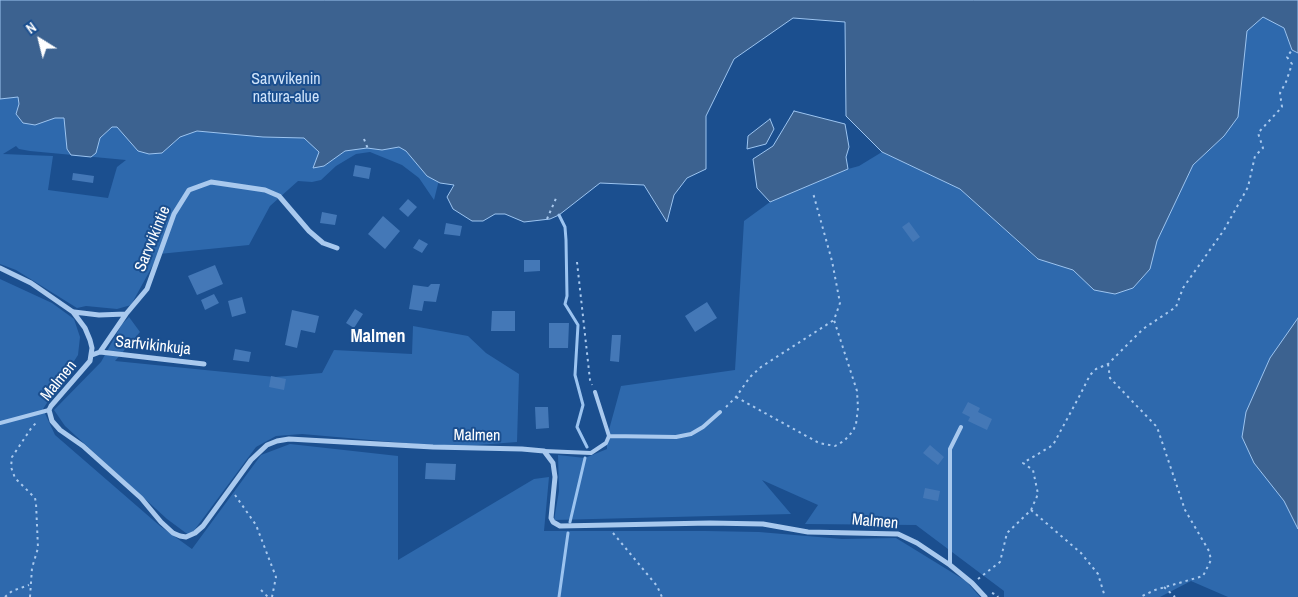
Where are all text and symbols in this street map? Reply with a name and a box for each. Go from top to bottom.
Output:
north arrow [15,15,65,65]
text: N [23,18,40,38]
park label: Sarvvikenin natura-alue [251,70,321,108]
street label: Sarvvikintie [131,203,175,275]
district label: Malmen [351,326,405,348]
street label: Sarfvikinkuja [114,332,192,360]
street label: Malmen [37,357,81,405]
street label: Malmen [454,426,500,446]
street label: Malmen [851,510,899,534]

